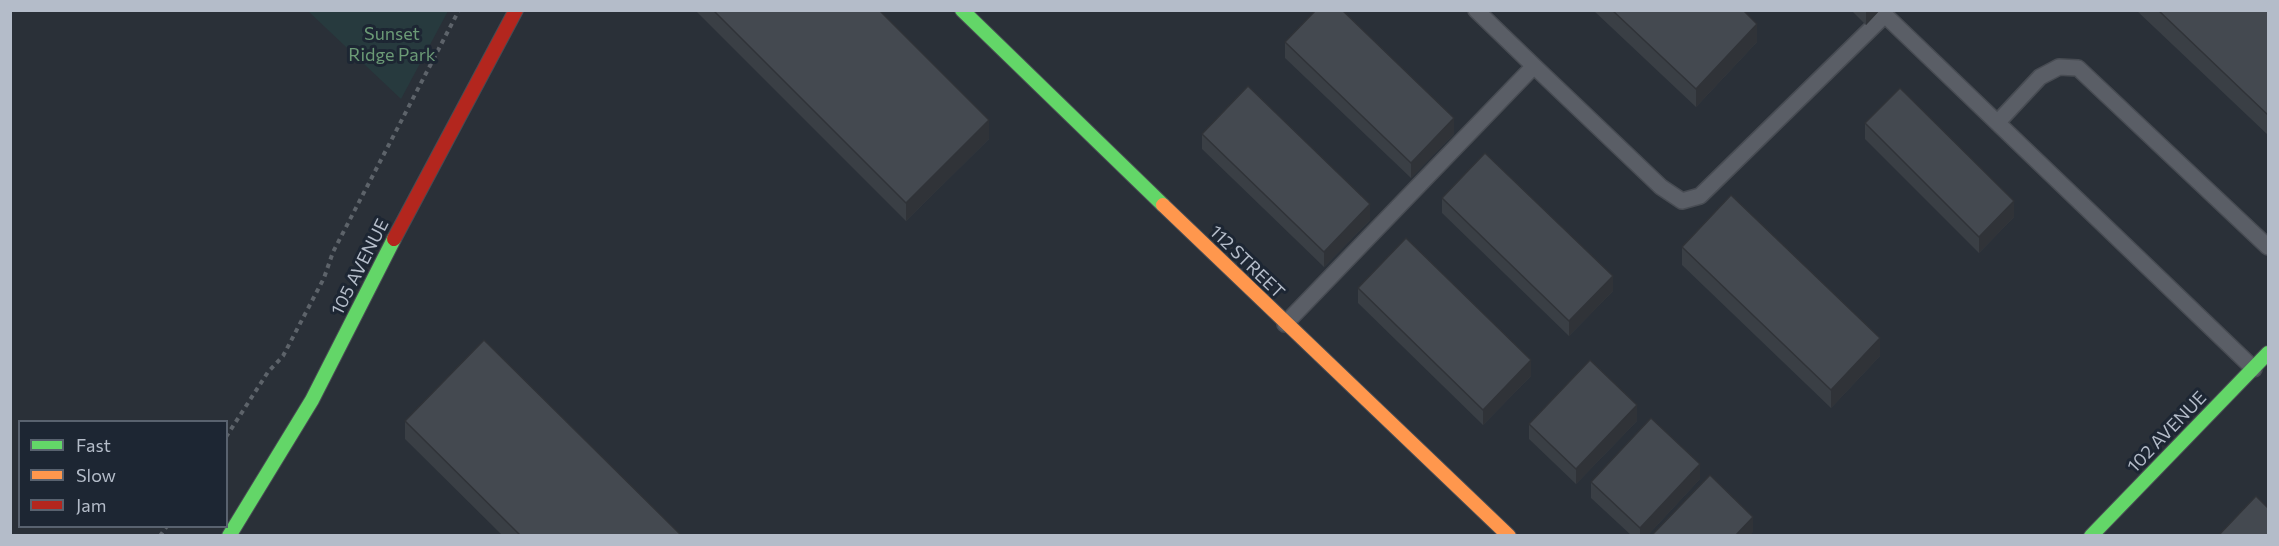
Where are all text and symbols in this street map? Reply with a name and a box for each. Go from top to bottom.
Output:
park label: Sunset Ridge Park [348,23,436,66]
street label: 105 AVENUE [327,215,393,319]
street label: 112 STREET [1205,221,1289,303]
street label: 102 AVENUE [2123,387,2211,477]
legend [18,420,228,528]
text: Fast [76,434,111,456]
text: Slow [76,464,116,486]
text: Jam [76,494,106,516]

